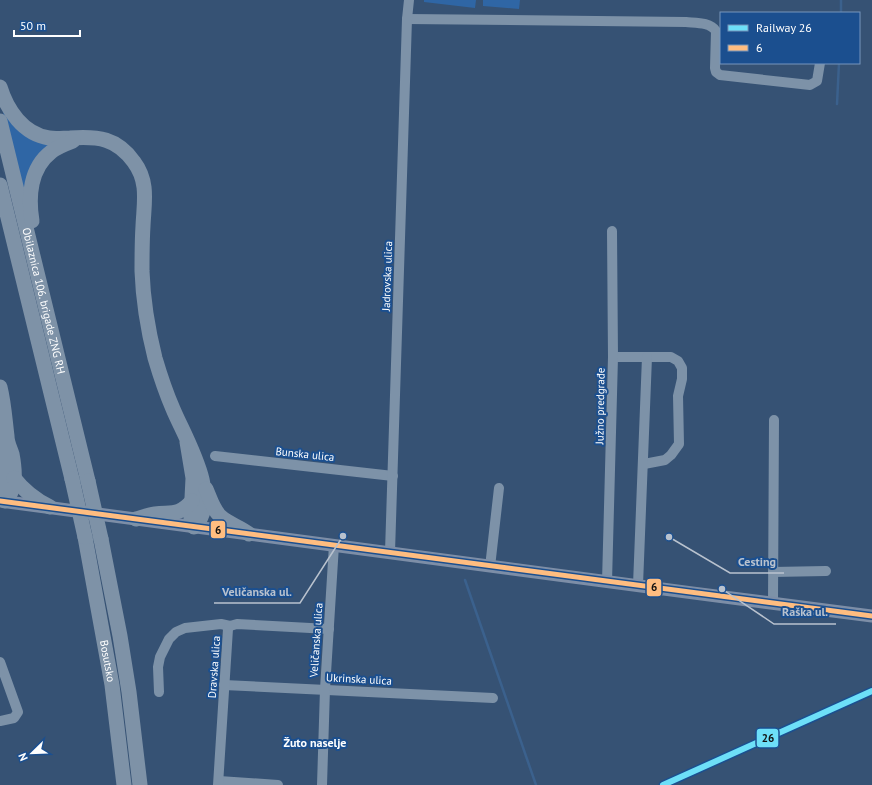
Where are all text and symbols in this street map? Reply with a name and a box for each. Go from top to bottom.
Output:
scale bar [14,12,80,38]
legend [720,12,860,64]
text: 50 m [20,18,46,33]
text: Railway 26 [756,20,812,35]
text: 6 [756,40,763,55]
street label: Obilaznica 106. brigade ZNG RH [19,226,69,375]
street label: Jadrovska ulica [379,241,395,312]
street label: Južno predgrađe [592,367,608,445]
street label: Bunska ulica [275,444,335,464]
line badge: 6 [210,520,226,539]
text: 6 [215,523,221,537]
callout: Cesting [730,549,784,573]
text: Cesting [738,554,776,569]
line badge: 6 [646,578,662,597]
callout: Veličanska ul. [214,579,300,603]
text: 6 [651,580,657,594]
text: Veličanska ul. [221,584,292,599]
callout: Raška ul. [774,600,836,624]
street label: Veličanska ulica [306,602,326,679]
text: Raška ul. [782,604,828,619]
street label: Dravska ulica [205,635,223,699]
street label: Bosutsko [97,639,118,683]
street label: Ukrinska ulica [326,670,392,688]
line badge: 26 [756,728,779,748]
text: 26 [762,731,774,745]
north arrow [12,733,52,773]
district label: Žuto naselje [284,735,346,750]
text: N [15,751,31,763]

